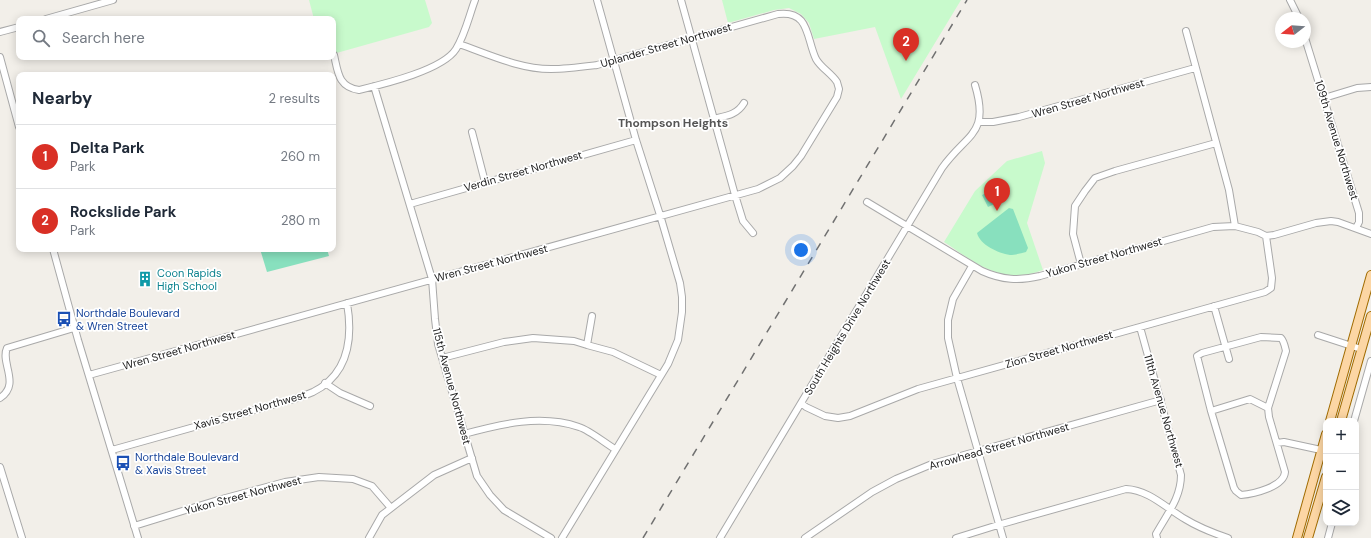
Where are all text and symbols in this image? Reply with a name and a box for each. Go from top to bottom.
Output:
north arrow [1275,12,1311,48]
search box [16,16,336,60]
street label: Uplander Street Northwest [599,20,733,70]
icon: search [30,27,52,49]
text: Search here [62,28,145,48]
pin: 2 [893,28,919,61]
street label: Wren Street Northwest [1030,75,1146,121]
street label: 109th Avenue Northwest [1312,78,1362,202]
text: Nearby [32,87,92,109]
text: 2 results [269,90,320,107]
district label: Thompson Heights [618,115,728,131]
text: Delta Park [70,138,145,158]
street label: Verdin Street Northwest [462,147,584,195]
text: 1 [43,148,47,165]
text: 260 m [280,148,320,165]
text: Park [70,158,96,175]
pin: 1 [984,178,1010,211]
text: Rockslide Park [70,202,176,222]
text: 2 [41,212,49,229]
text: 280 m [281,212,320,229]
text: Park [70,222,96,239]
street label: Yukon Street Northwest [1044,234,1164,280]
your location [791,240,811,260]
street label: Wren Street Northwest [433,241,549,285]
street label: South Heights Drive Northwest [801,256,893,398]
place label: Coon Rapids High School [157,266,221,293]
building icon: Coon Rapids High School [136,270,154,288]
place label: Northdale Boulevard & Wren Street [76,306,180,333]
bus stop icon: Northdale Boulevard & Wren Street [55,310,73,328]
street label: 115th Avenue Northwest [430,326,474,446]
street label: Wren Street Northwest [121,327,237,373]
street label: Zion Street Northwest [1004,327,1114,371]
street label: 111th Avenue Northwest [1141,353,1187,469]
street label: Xavis Street Northwest [192,387,308,433]
map controls [1323,418,1359,526]
button: + [1323,418,1359,454]
street label: Arrowhead Street Northwest [927,419,1071,473]
place label: Northdale Boulevard & Xavis Street [135,450,239,477]
bus stop icon: Northdale Boulevard & Xavis Street [114,454,132,472]
button: − [1323,454,1359,490]
street label: Yukon Street Northwest [183,473,303,517]
button: layers [1323,490,1359,526]

